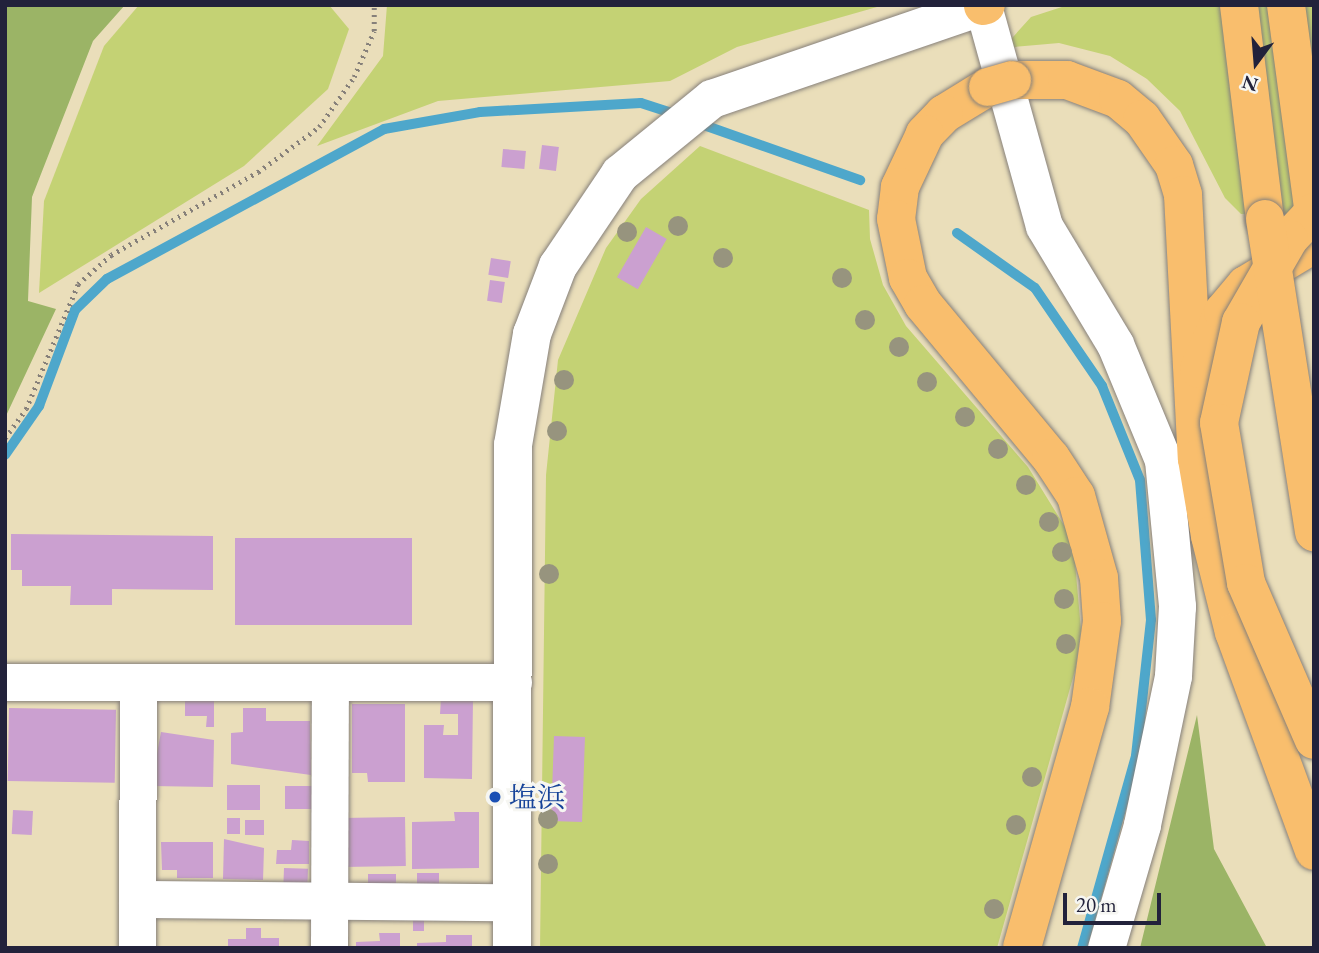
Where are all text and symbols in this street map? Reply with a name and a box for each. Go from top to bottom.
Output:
north arrow [1221,28,1291,98]
text: N [1239,70,1261,98]
place label: 塩浜 [509,780,565,814]
marker: 塩浜 [487,789,503,805]
scale bar [1067,880,1165,924]
text: 20 m [1076,891,1117,918]

